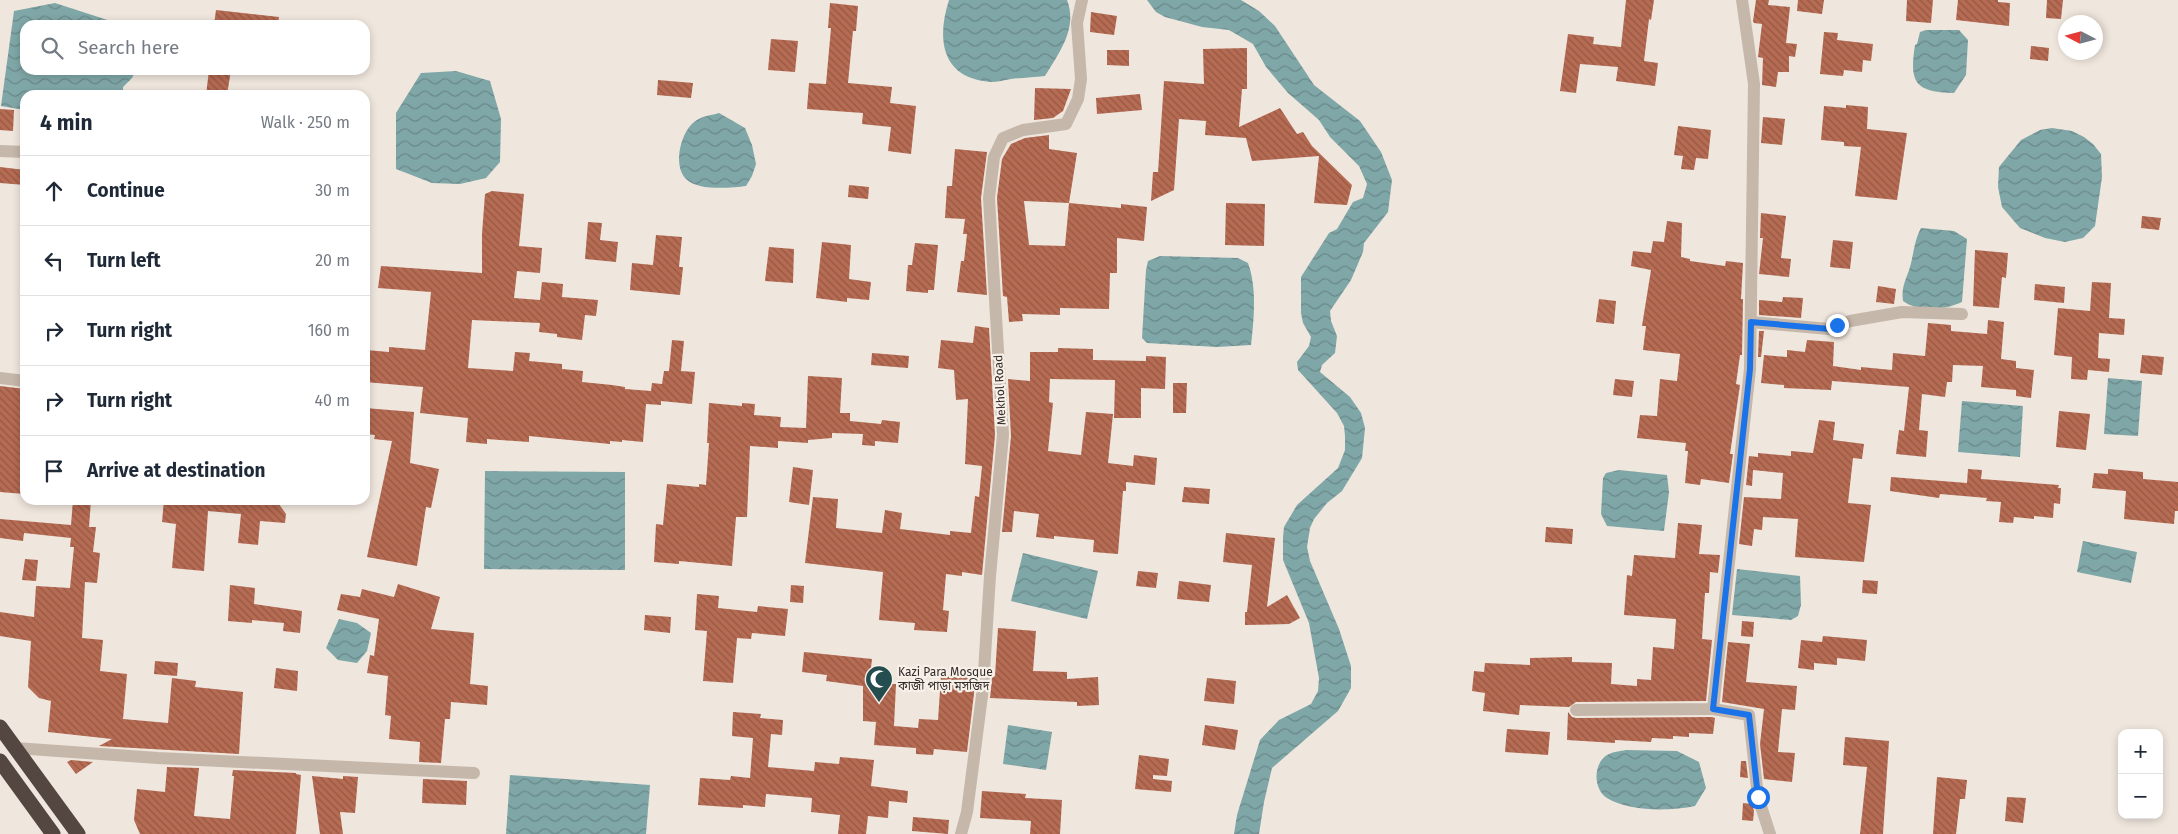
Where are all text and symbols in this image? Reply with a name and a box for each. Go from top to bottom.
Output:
north arrow [2058,15,2103,60]
search box [20,20,370,75]
icon: search [38,34,66,62]
text: Search here [78,36,179,59]
text: 4 min [40,110,93,136]
text: Walk · 250 m [261,113,350,132]
icon: ahead [40,177,68,205]
text: Continue [87,179,165,202]
text: 30 m [315,181,350,200]
icon: left [40,247,68,275]
text: Turn left [87,249,161,272]
text: 20 m [315,251,350,270]
route end [1826,314,1849,337]
icon: right [40,317,68,345]
text: Turn right [87,319,172,342]
text: 160 m [308,321,350,340]
street label: Mekhol Road [991,354,1009,426]
icon: right [40,387,68,415]
text: Turn right [87,389,172,412]
text: 40 m [315,391,350,410]
icon: arrive [40,457,68,485]
text: Arrive at destination [87,459,266,482]
mosque icon: Kazi Para Mosque কাজী পাড়া মসজিদ [864,664,894,703]
place label: Kazi Para Mosque কাজী পাড়া মসজিদ [897,665,993,693]
map controls [2118,729,2163,819]
button: + [2118,729,2163,774]
button: − [2118,774,2163,819]
route start [1747,786,1770,809]

